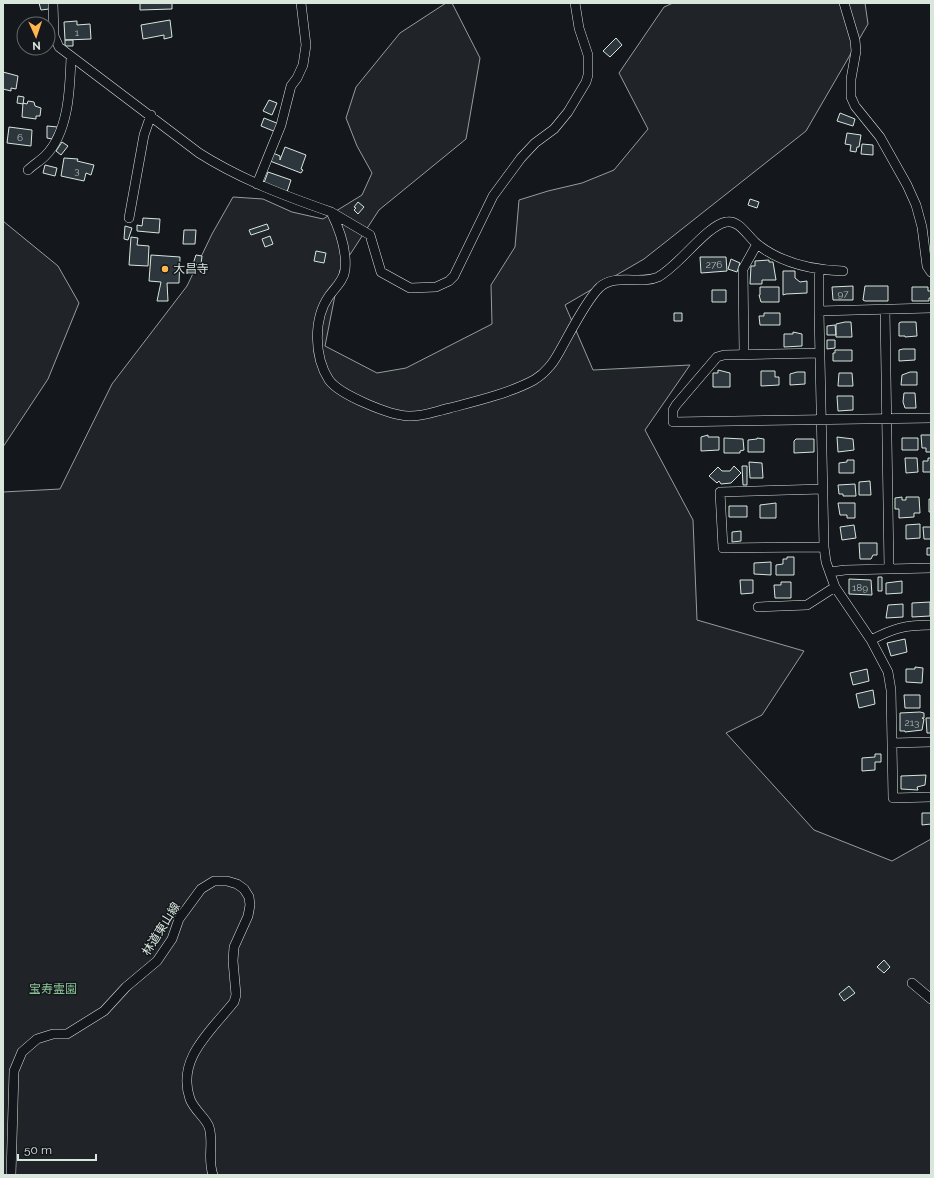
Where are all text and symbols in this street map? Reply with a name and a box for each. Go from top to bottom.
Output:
north arrow [16,16,56,56]
house number: 1 [75,27,80,38]
text: N [32,39,41,52]
house number: 6 [17,132,23,143]
house number: 3 [74,165,80,176]
house number: 276 [706,259,722,270]
place label: 大昌寺 [173,262,209,276]
marker: 大昌寺 [160,264,170,274]
house number: 97 [837,288,849,299]
house number: 189 [852,582,868,593]
house number: 213 [905,717,919,728]
street label: 林道東山線 [139,900,183,958]
park label: 宝寿霊園 [29,982,77,996]
scale bar [18,1136,96,1162]
text: 50 m [24,1143,52,1157]

